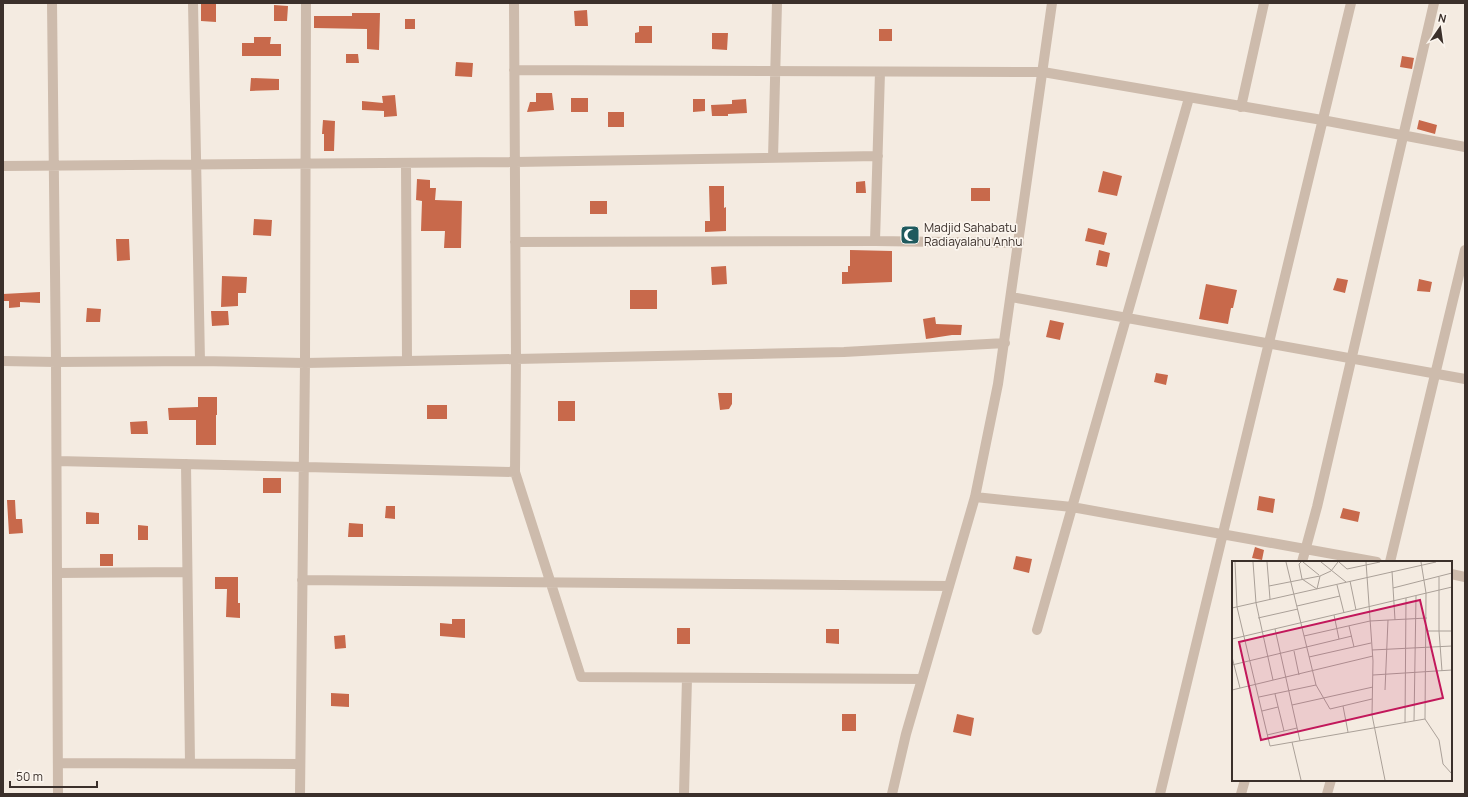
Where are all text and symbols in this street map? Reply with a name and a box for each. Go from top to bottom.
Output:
north arrow [1420,8,1460,48]
text: N [1437,10,1448,26]
place label: Madjid Sahabatu Radiayalahu Anhu [924,219,1022,250]
mosque icon: Madjid Sahabatu Radiayalahu Anhu [899,224,921,246]
inset map [1232,561,1452,781]
scale bar [10,763,97,789]
text: 50 m [16,768,43,785]

